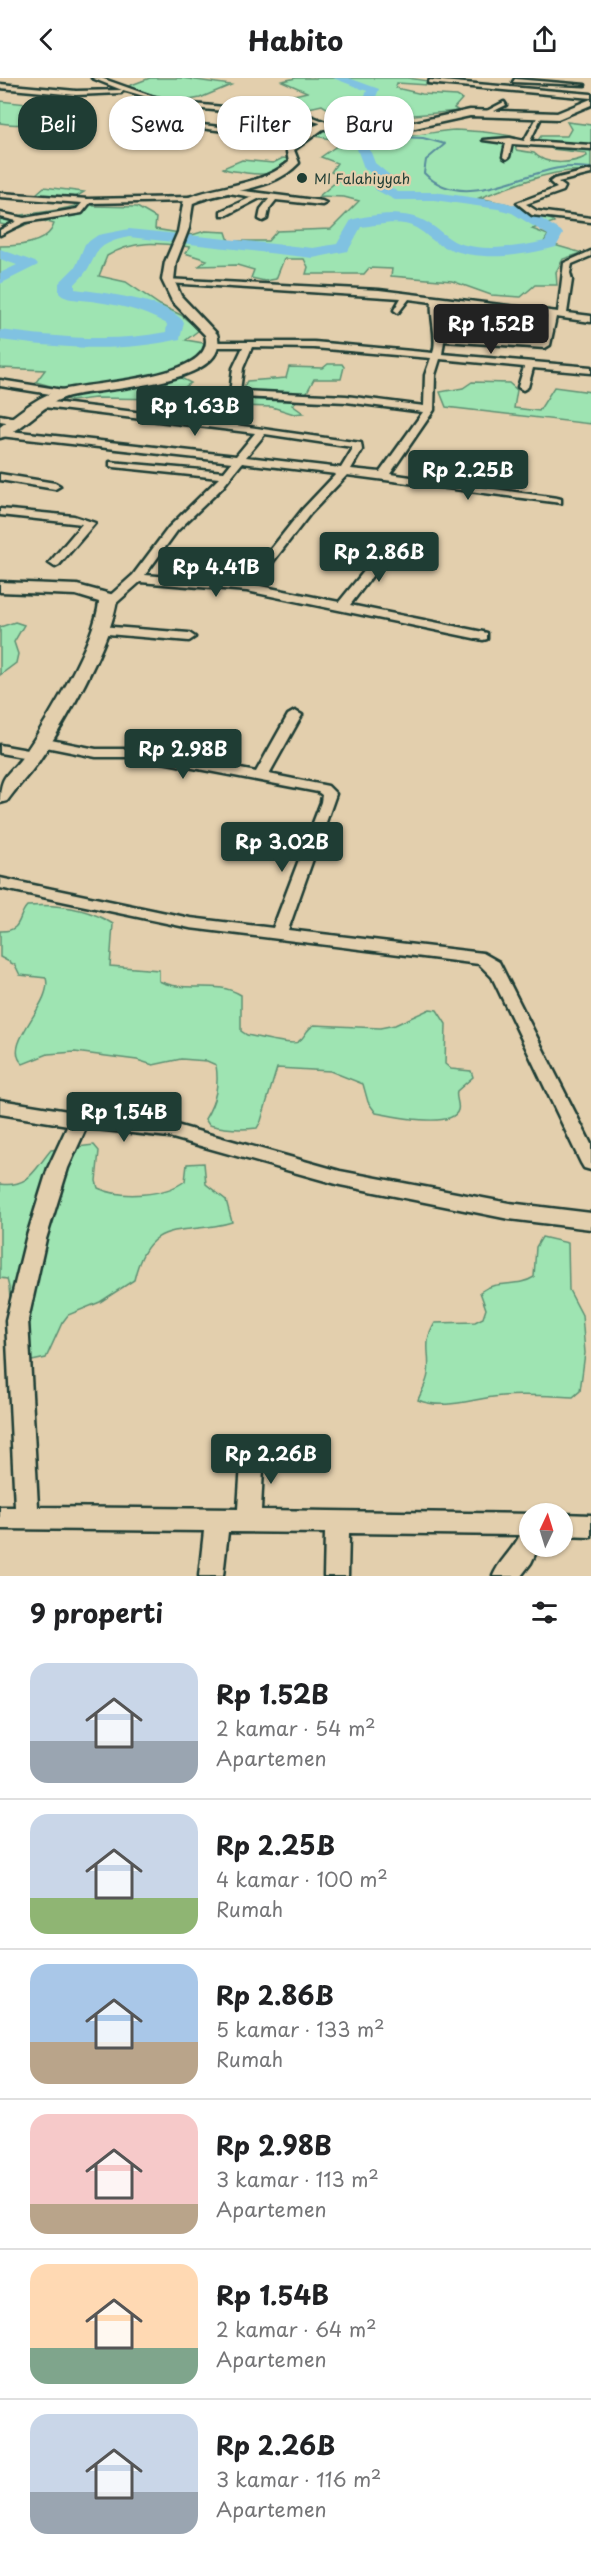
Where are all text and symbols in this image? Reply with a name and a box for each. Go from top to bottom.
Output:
text: Habito [248,19,343,60]
icon: back [30,23,63,56]
icon: share [528,23,561,56]
chip: Beli [18,96,97,150]
chip: Sewa [109,96,205,150]
chip: Filter [217,96,312,150]
chip: Baru [324,96,414,150]
place label: MI Falahiyyah [314,168,410,189]
marker: MI Falahiyyah [295,171,309,185]
pin: Rp 1.52B [429,304,553,355]
text: Rp 1.52B [448,308,534,338]
pin: Rp 1.63B [133,386,257,437]
text: Rp 1.63B [150,390,240,420]
pin: Rp 2.25B [406,450,530,501]
text: Rp 2.25B [422,454,514,484]
pin: Rp 2.86B [317,532,441,583]
text: Rp 2.86B [334,536,424,566]
pin: Rp 4.41B [154,547,278,598]
text: Rp 4.41B [172,551,260,581]
pin: Rp 2.98B [121,729,245,780]
text: Rp 2.98B [138,733,228,763]
pin: Rp 3.02B [220,822,344,873]
text: Rp 3.02B [235,826,329,856]
pin: Rp 1.54B [62,1092,186,1143]
text: Rp 1.54B [81,1096,167,1126]
pin: Rp 2.26B [209,1434,333,1485]
text: Rp 2.26B [225,1438,317,1468]
north arrow [519,1503,573,1557]
map controls [519,1503,573,1557]
text: 9 properti [30,1593,163,1632]
icon: filters [528,1596,561,1629]
text: Rp 1.52B [216,1674,329,1713]
icon: home [78,1687,150,1759]
text: 2 kamar · 54 m² [216,1713,376,1743]
text: Apartemen [216,1743,327,1773]
text: Rp 2.25B [216,1825,335,1864]
icon: home [78,1838,150,1910]
text: 4 kamar · 100 m² [216,1864,388,1894]
text: Rumah [216,1894,283,1924]
text: Rp 2.86B [216,1975,334,2014]
icon: home [78,1988,150,2060]
text: 5 kamar · 133 m² [216,2014,385,2044]
text: Rumah [216,2044,283,2074]
text: Rp 2.98B [216,2125,332,2164]
icon: home [78,2138,150,2210]
text: 3 kamar · 113 m² [216,2164,379,2194]
text: Apartemen [216,2194,327,2224]
text: Rp 1.54B [216,2275,329,2314]
icon: home [78,2288,150,2360]
text: 2 kamar · 64 m² [216,2314,377,2344]
text: Apartemen [216,2344,327,2374]
text: Rp 2.26B [216,2425,335,2464]
icon: home [78,2438,150,2510]
text: 3 kamar · 116 m² [216,2464,381,2494]
text: Apartemen [216,2494,327,2524]

